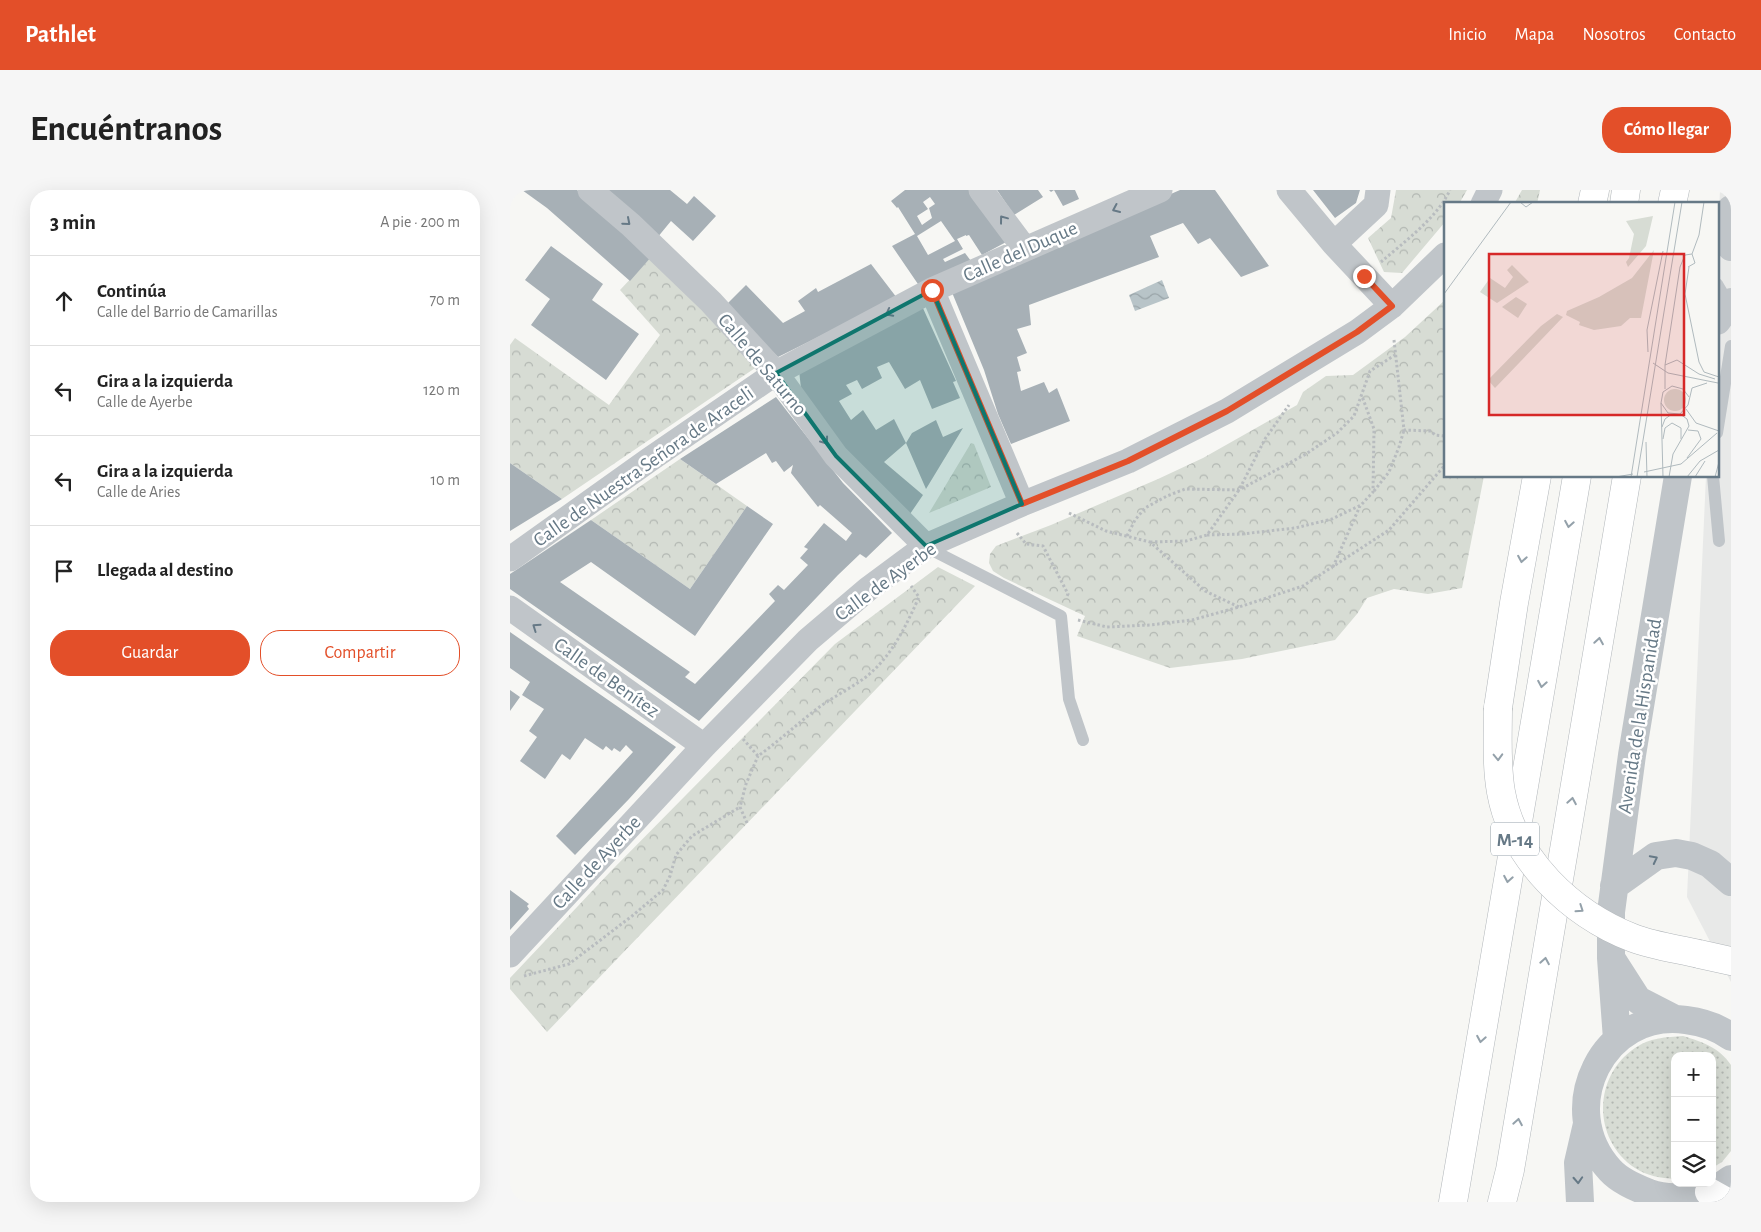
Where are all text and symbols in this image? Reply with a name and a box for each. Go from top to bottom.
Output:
text: Pathlet [25,23,96,47]
text: Inicio [1448,26,1487,44]
text: Mapa [1515,26,1554,44]
text: Nosotros [1582,26,1646,44]
text: Contacto [1674,26,1736,44]
button: Cómo llegar [1602,107,1731,153]
text: Encuéntranos [30,112,222,147]
inset map [1444,202,1718,478]
one-way arrow [1112,203,1121,214]
text: 3 min [50,212,96,233]
text: A pie · 200 m [380,214,460,230]
one-way arrow [1000,215,1009,225]
one-way arrow [622,216,631,225]
street label: Calle del Duque [960,218,1080,286]
route end [1353,265,1376,288]
route start [921,279,944,302]
text: Continúa [97,282,166,301]
icon: ahead [50,287,78,315]
text: 70 m [429,292,460,308]
text: Calle del Barrio de Camarillas [97,304,278,320]
one-way arrow [885,307,894,317]
street label: Calle de Saturno [714,310,810,419]
text: Gira a la izquierda [97,372,233,391]
icon: left [50,377,78,405]
text: 120 m [423,382,460,398]
street label: Calle de Nuestra Señora de Araceli [530,383,757,551]
text: Calle de Ayerbe [97,394,193,410]
one-way arrow [819,435,828,445]
text: Gira a la izquierda [97,462,233,481]
icon: left [50,467,78,495]
text: 10 m [431,472,460,488]
text: Calle de Aries [97,484,180,500]
one-way arrow [1565,520,1575,529]
street label: Calle de Ayerbe [831,539,940,625]
one-way arrow [1517,554,1527,563]
icon: arrive [50,557,78,585]
text: Llegada al destino [97,561,234,580]
street label: Avenida de la Hispanidad [1615,617,1665,815]
one-way arrow [533,624,542,633]
button: Guardar [50,630,250,676]
button: Compartir [260,630,460,676]
street label: Calle de Benítez [550,634,663,721]
one-way arrow [1594,637,1604,645]
one-way arrow [1537,680,1547,689]
one-way arrow [1493,754,1503,761]
one-way arrow [1567,797,1577,806]
street label: Calle de Ayerbe [549,812,645,913]
road number: M-14 [1491,823,1539,856]
one-way arrow [1648,855,1657,865]
one-way arrow [1504,875,1514,883]
one-way arrow [1575,903,1584,913]
one-way arrow [1540,957,1550,966]
one-way arrow [1476,1035,1486,1044]
map controls [1671,1052,1716,1187]
button: + [1671,1052,1716,1097]
button: − [1671,1097,1716,1142]
one-way arrow [1513,1117,1523,1126]
button: layers [1671,1142,1716,1187]
one-way arrow [1573,1176,1584,1184]

